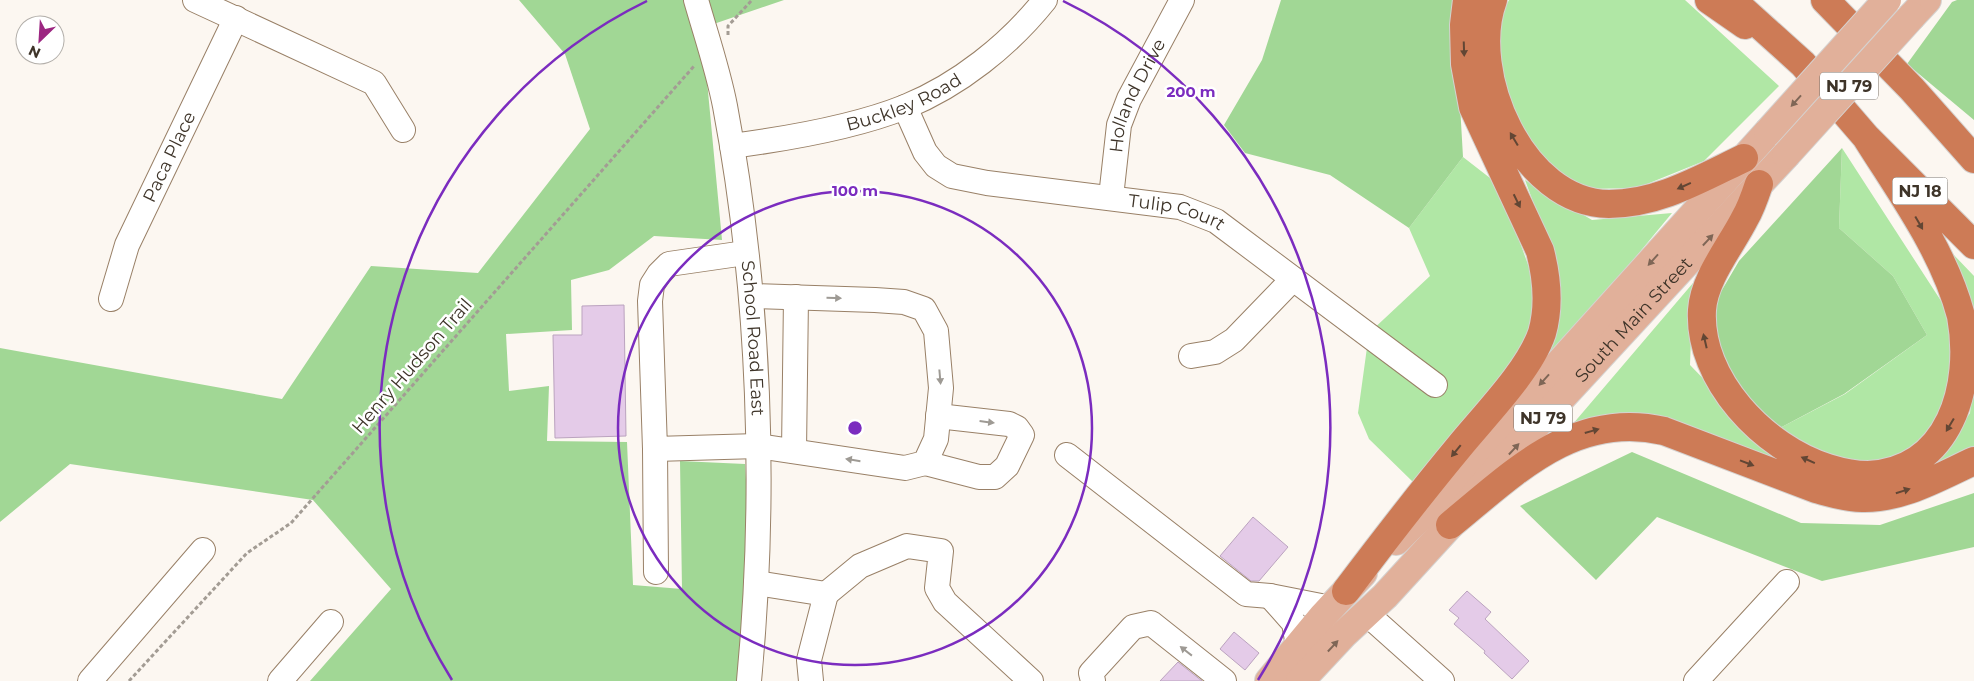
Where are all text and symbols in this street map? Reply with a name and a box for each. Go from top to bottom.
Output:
north arrow [15,15,65,65]
street label: Holland Drive [1105,35,1170,154]
text: N [26,41,43,62]
one-way arrow [1460,41,1468,57]
street label: Buckley Road [844,69,966,136]
road number: NJ 79 [1820,72,1878,100]
text: 200 m [1166,82,1216,101]
one-way arrow [1790,95,1802,107]
street label: Paca Place [138,108,200,206]
one-way arrow [1510,133,1519,146]
road number: NJ 18 [1892,178,1948,205]
text: 100 m [832,181,878,200]
one-way arrow [1677,183,1691,191]
street label: Tulip Court [1127,190,1230,235]
one-way arrow [1513,193,1521,208]
one-way arrow [1915,216,1924,229]
one-way arrow [1702,234,1714,246]
street label: South Main Street [1570,253,1697,387]
one-way arrow [1647,253,1658,266]
street label: School Road East [736,259,769,416]
street label: Henry Hudson Trail [347,294,477,438]
one-way arrow [827,295,843,303]
one-way arrow [1701,334,1709,349]
one-way arrow [936,369,944,385]
one-way arrow [1538,374,1550,386]
road number: NJ 79 [1514,404,1572,432]
one-way arrow [979,418,995,426]
centre of rings [846,419,864,437]
one-way arrow [1945,419,1954,432]
one-way arrow [1584,427,1599,435]
one-way arrow [1508,443,1520,455]
one-way arrow [1451,444,1462,457]
one-way arrow [844,456,860,464]
one-way arrow [1801,456,1815,464]
one-way arrow [1740,459,1754,467]
one-way arrow [1896,487,1911,495]
one-way arrow [1327,640,1339,652]
one-way arrow [1180,645,1193,656]

